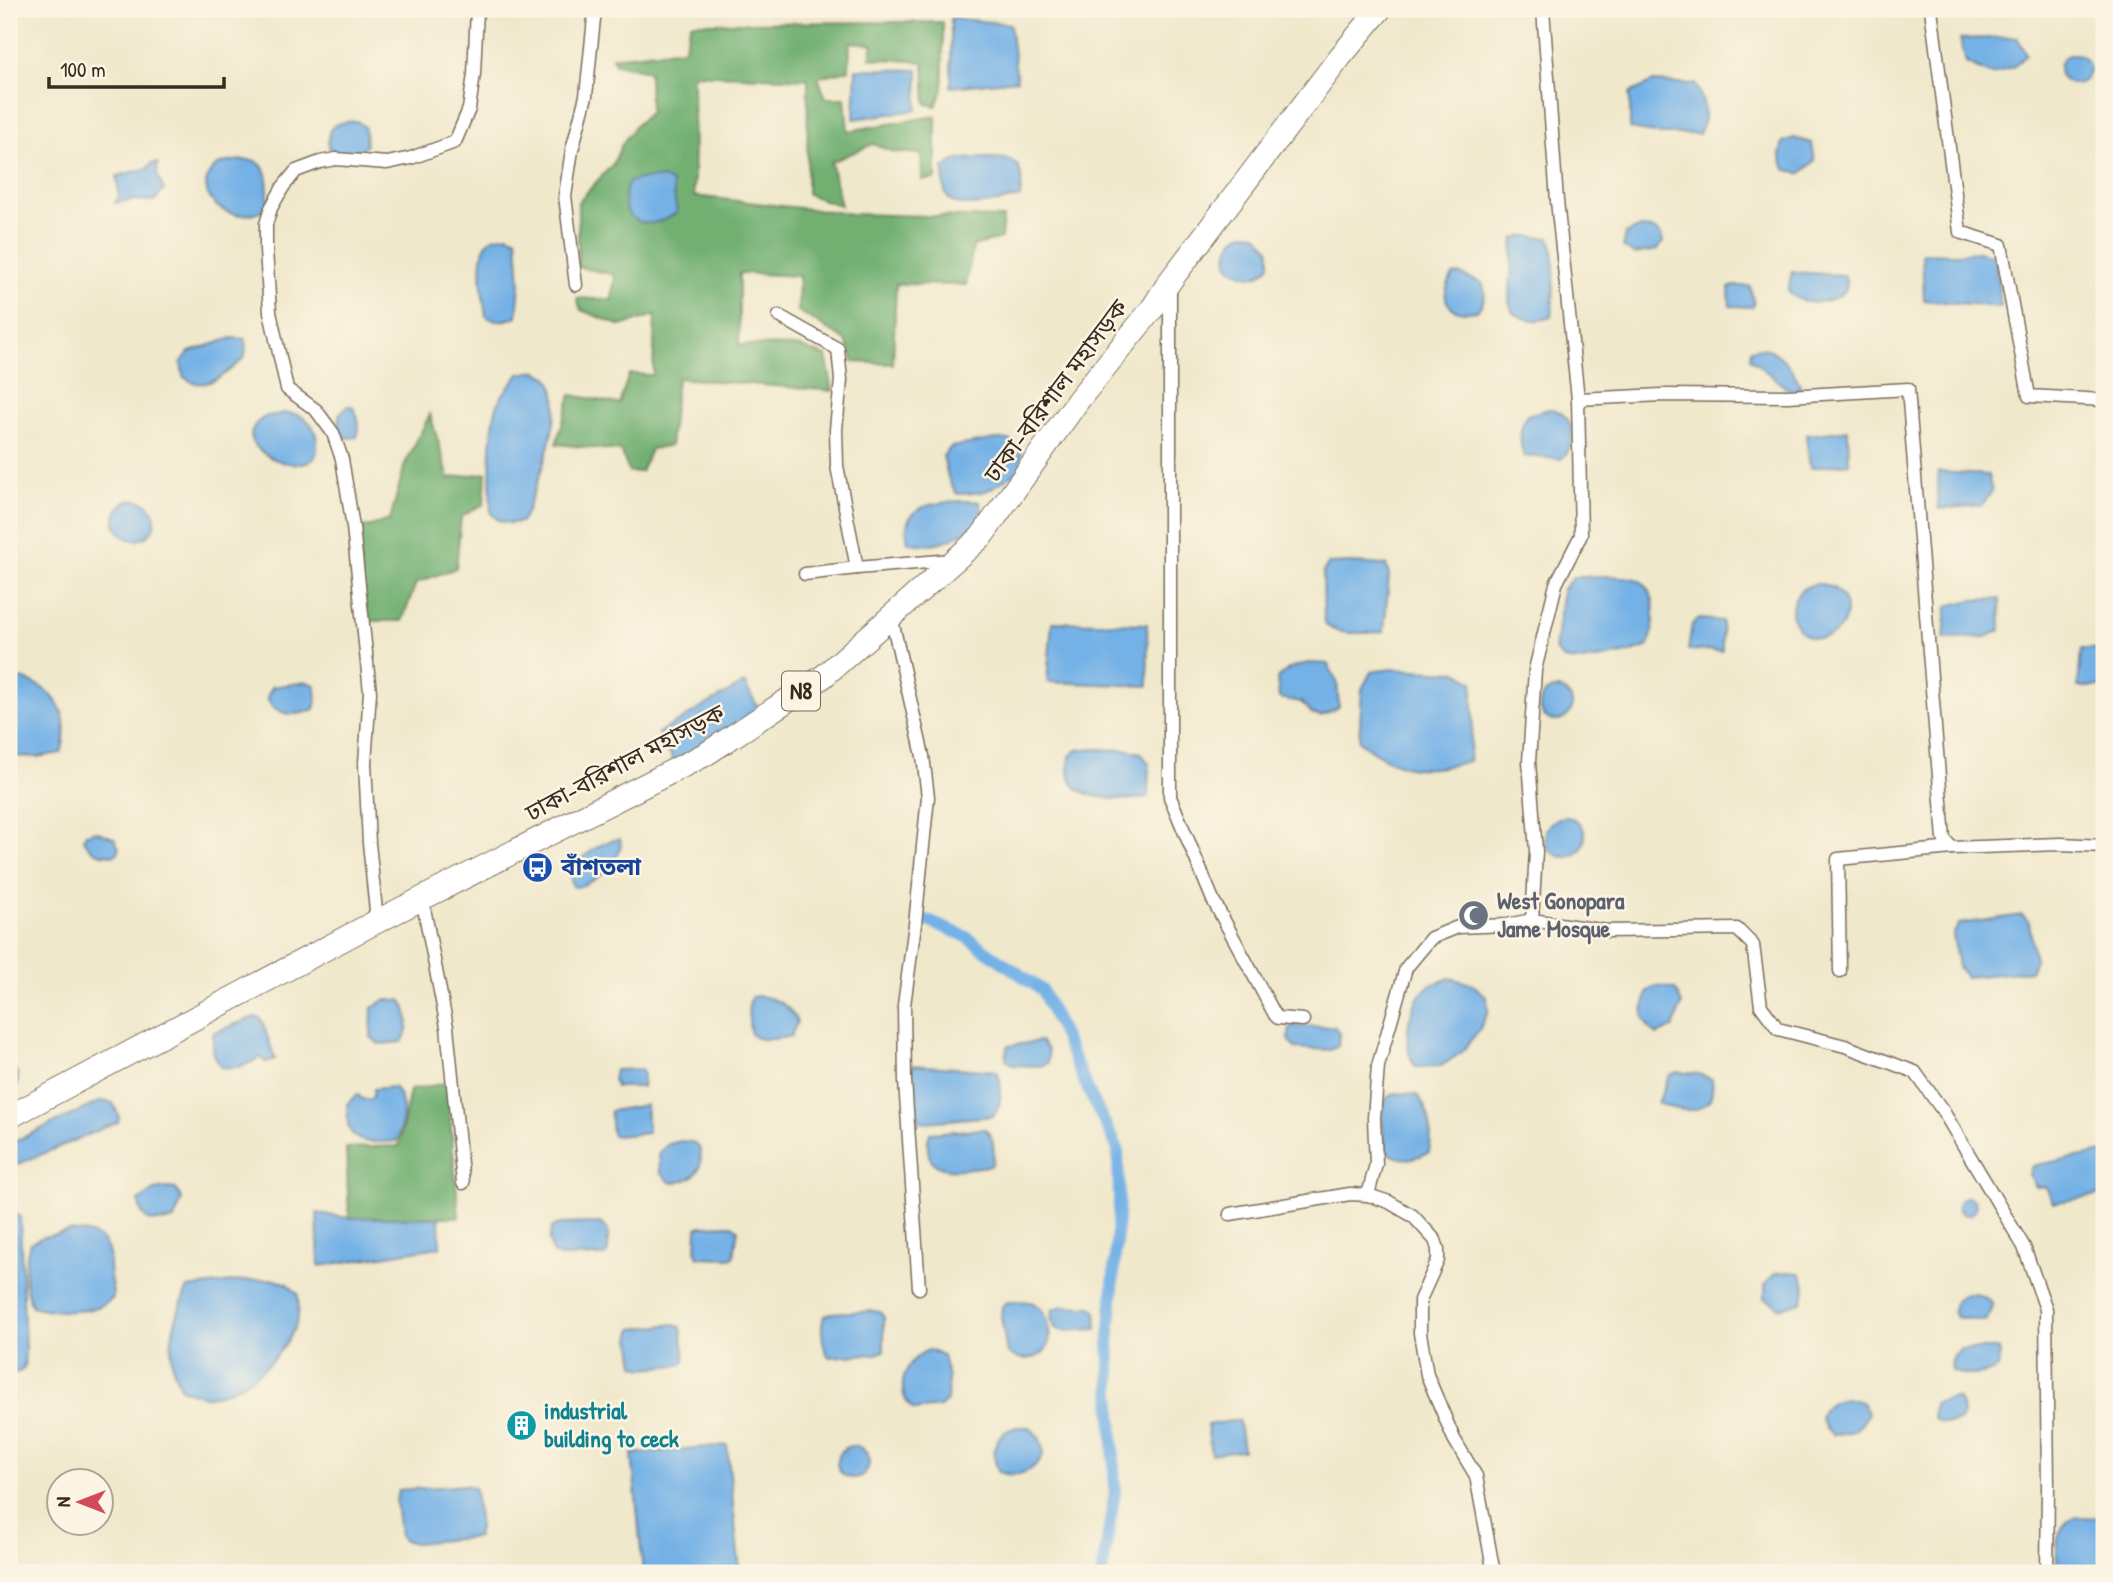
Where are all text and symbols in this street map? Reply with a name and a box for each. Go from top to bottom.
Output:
scale bar [49,46,224,90]
text: 100 m [60,55,106,84]
street label: ঢাকা-বরিশাল মহাসড়ক [975,292,1135,489]
road number: N8 [782,671,820,710]
street label: ঢাকা-বরিশাল মহাসড়ক [519,696,730,829]
bus stop icon: বাঁশতলা [521,850,555,884]
place label: বাঁশতলা [560,850,642,882]
place label: West Gonopara Jame Mosque [1497,884,1625,945]
mosque icon: West Gonopara Jame Mosque [1457,898,1491,932]
place label: industrial building to ceck [544,1394,679,1455]
building icon: industrial building to ceck [504,1408,538,1442]
north arrow [46,1466,116,1536]
text: N [50,1497,76,1507]

